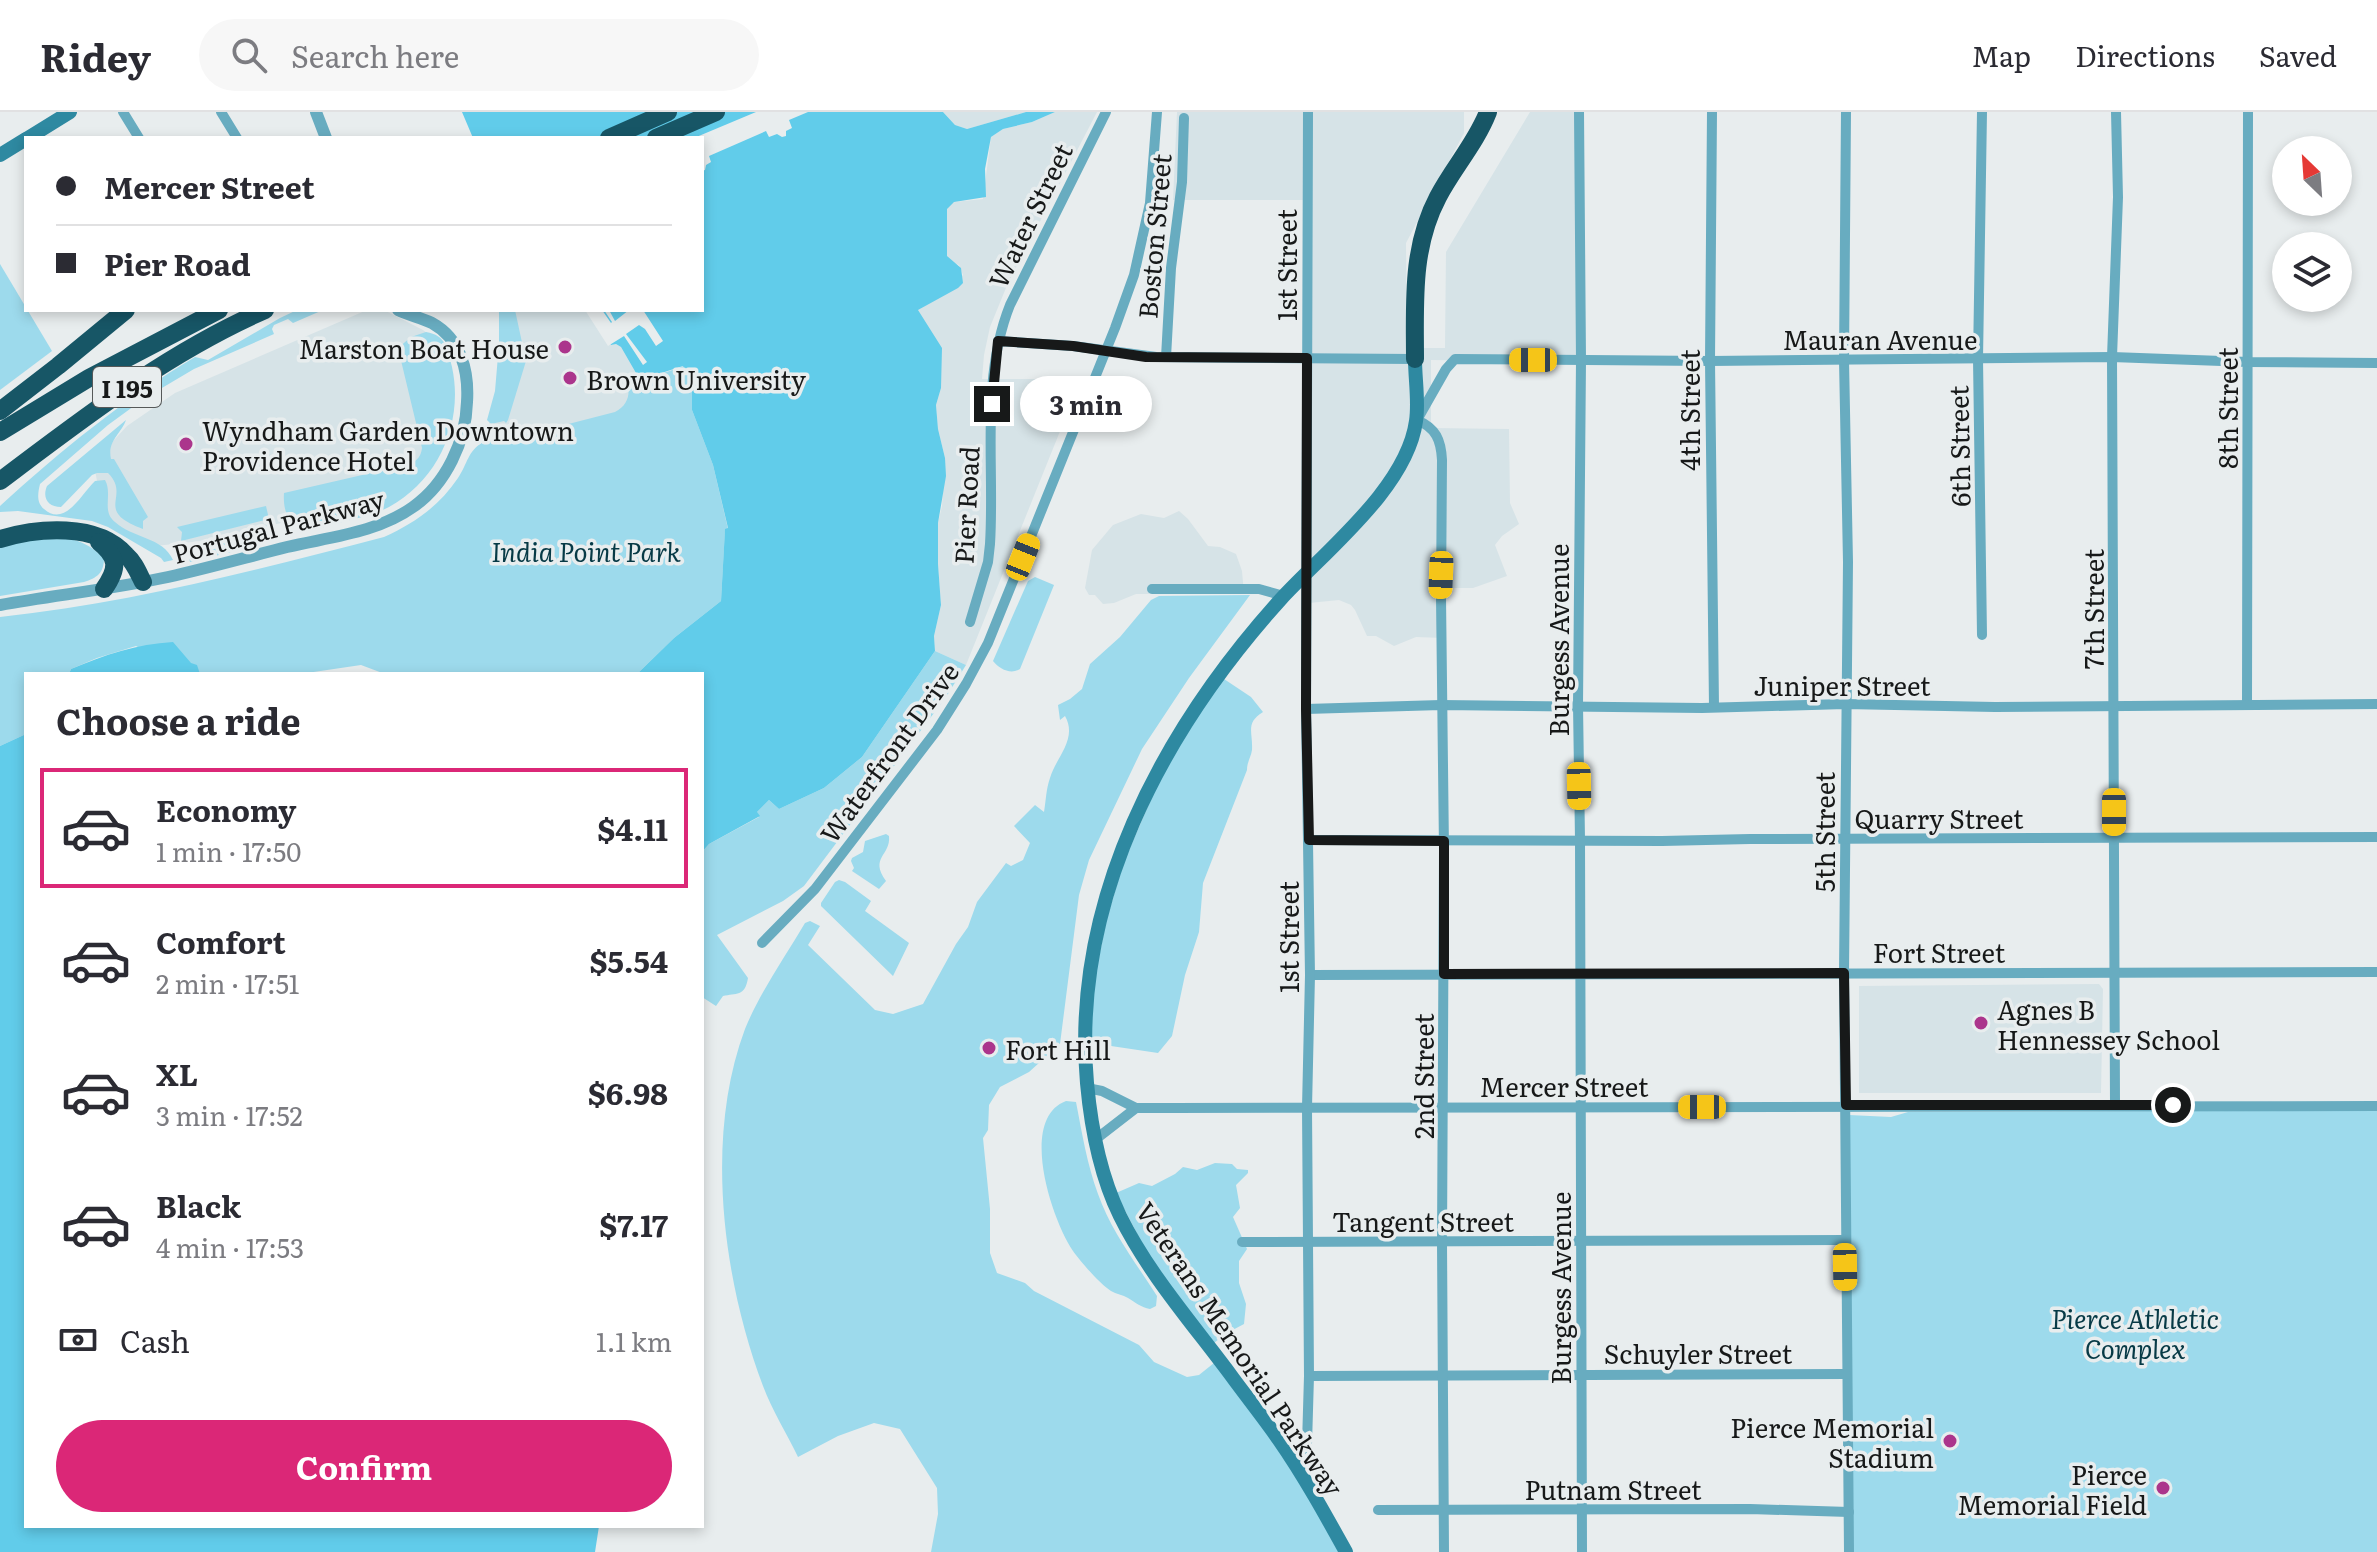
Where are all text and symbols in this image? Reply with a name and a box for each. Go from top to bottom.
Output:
search box [199,19,759,91]
text: Ridey [40,27,151,84]
icon: search [227,33,271,77]
text: Search here [291,33,459,77]
text: Map [1972,34,2031,76]
text: Directions [2075,34,2215,76]
text: Saved [2259,34,2337,76]
street label: Water Street [977,136,1081,294]
north arrow [2272,136,2352,216]
map controls [2272,136,2352,312]
street label: Boston Street [1126,151,1180,320]
text: Mercer Street [104,164,315,208]
street label: 1st Street [1266,208,1305,321]
button: layers [2272,232,2352,312]
text: Pier Road [104,241,251,285]
street label: Mauran Avenue [1782,319,1978,358]
place label: Marston Boat House [298,328,549,367]
marker: Marston Boat House [556,338,574,356]
street label: 8th Street [2207,347,2246,469]
car [1509,348,1557,372]
street label: 4th Street [1669,349,1708,471]
place label: Brown University [586,359,806,398]
road number: I 195 [93,367,161,407]
marker: Brown University [561,369,579,387]
callout: 3 min [1020,376,1152,432]
text: 3 min [1049,384,1123,423]
street label: 6th Street [1937,385,1979,507]
route end [974,386,1010,422]
place label: Wyndham Garden Downtown Providence Hotel [202,410,574,479]
marker: Wyndham Garden Downtown Providence Hotel [177,435,195,453]
street label: Pier Road [942,445,988,565]
street label: Portugal Parkway [168,478,388,572]
car [1003,530,1043,584]
park label: India Point Park [491,531,681,570]
street label: Burgess Avenue [1538,543,1577,737]
street label: 7th Street [2073,548,2112,669]
car [1428,551,1454,599]
street label: Waterfront Drive [809,654,967,850]
street label: Juniper Street [1753,665,1931,704]
text: Choose a ride [56,693,301,746]
car [1567,762,1591,810]
street label: 5th Street [1804,771,1843,892]
text: Economy [156,787,296,831]
car [2102,788,2126,836]
icon: car [60,792,132,864]
street label: Quarry Street [1854,798,2024,837]
text: $4.11 [597,806,668,850]
text: 1 min · 17:50 [156,831,301,870]
street label: 1st Street [1268,880,1307,993]
text: Comfort [156,919,286,963]
icon: car [60,924,132,996]
street label: Fort Street [1873,932,2006,971]
text: $5.54 [590,938,668,982]
text: 2 min · 17:51 [156,963,299,1002]
place label: Agnes B Hennessey School [1997,989,2220,1058]
street label: 2nd Street [1403,1013,1442,1139]
marker: Agnes B Hennessey School [1972,1014,1990,1032]
place label: Fort Hill [1005,1029,1111,1068]
marker: Fort Hill [980,1039,998,1057]
text: XL [156,1051,198,1095]
icon: car [60,1056,132,1128]
street label: Mercer Street [1480,1066,1649,1105]
text: $6.98 [588,1070,668,1114]
route start [2155,1087,2191,1123]
text: 3 min · 17:52 [156,1095,303,1134]
car [1678,1095,1726,1119]
text: Black [156,1183,241,1227]
icon: car [60,1188,132,1260]
street label: Burgess Avenue [1540,1191,1579,1385]
street label: Veterans Memorial Parkway [1128,1193,1354,1503]
street label: Tangent Street [1332,1201,1515,1240]
text: $7.17 [599,1202,668,1246]
text: 4 min · 17:53 [156,1227,304,1266]
car [1833,1243,1857,1291]
park label: Pierce Athletic Complex [2051,1298,2219,1367]
icon: cash [56,1318,100,1362]
text: Cash [120,1318,190,1362]
text: 1.1 km [596,1321,672,1360]
street label: Schuyler Street [1604,1333,1793,1372]
place label: Pierce Memorial Stadium [1730,1407,1934,1476]
button: Confirm [56,1420,672,1512]
marker: Pierce Memorial Stadium [1941,1432,1959,1450]
place label: Pierce Memorial Field [1957,1454,2147,1523]
street label: Putnam Street [1524,1469,1702,1508]
marker: Pierce Memorial Field [2154,1479,2172,1497]

